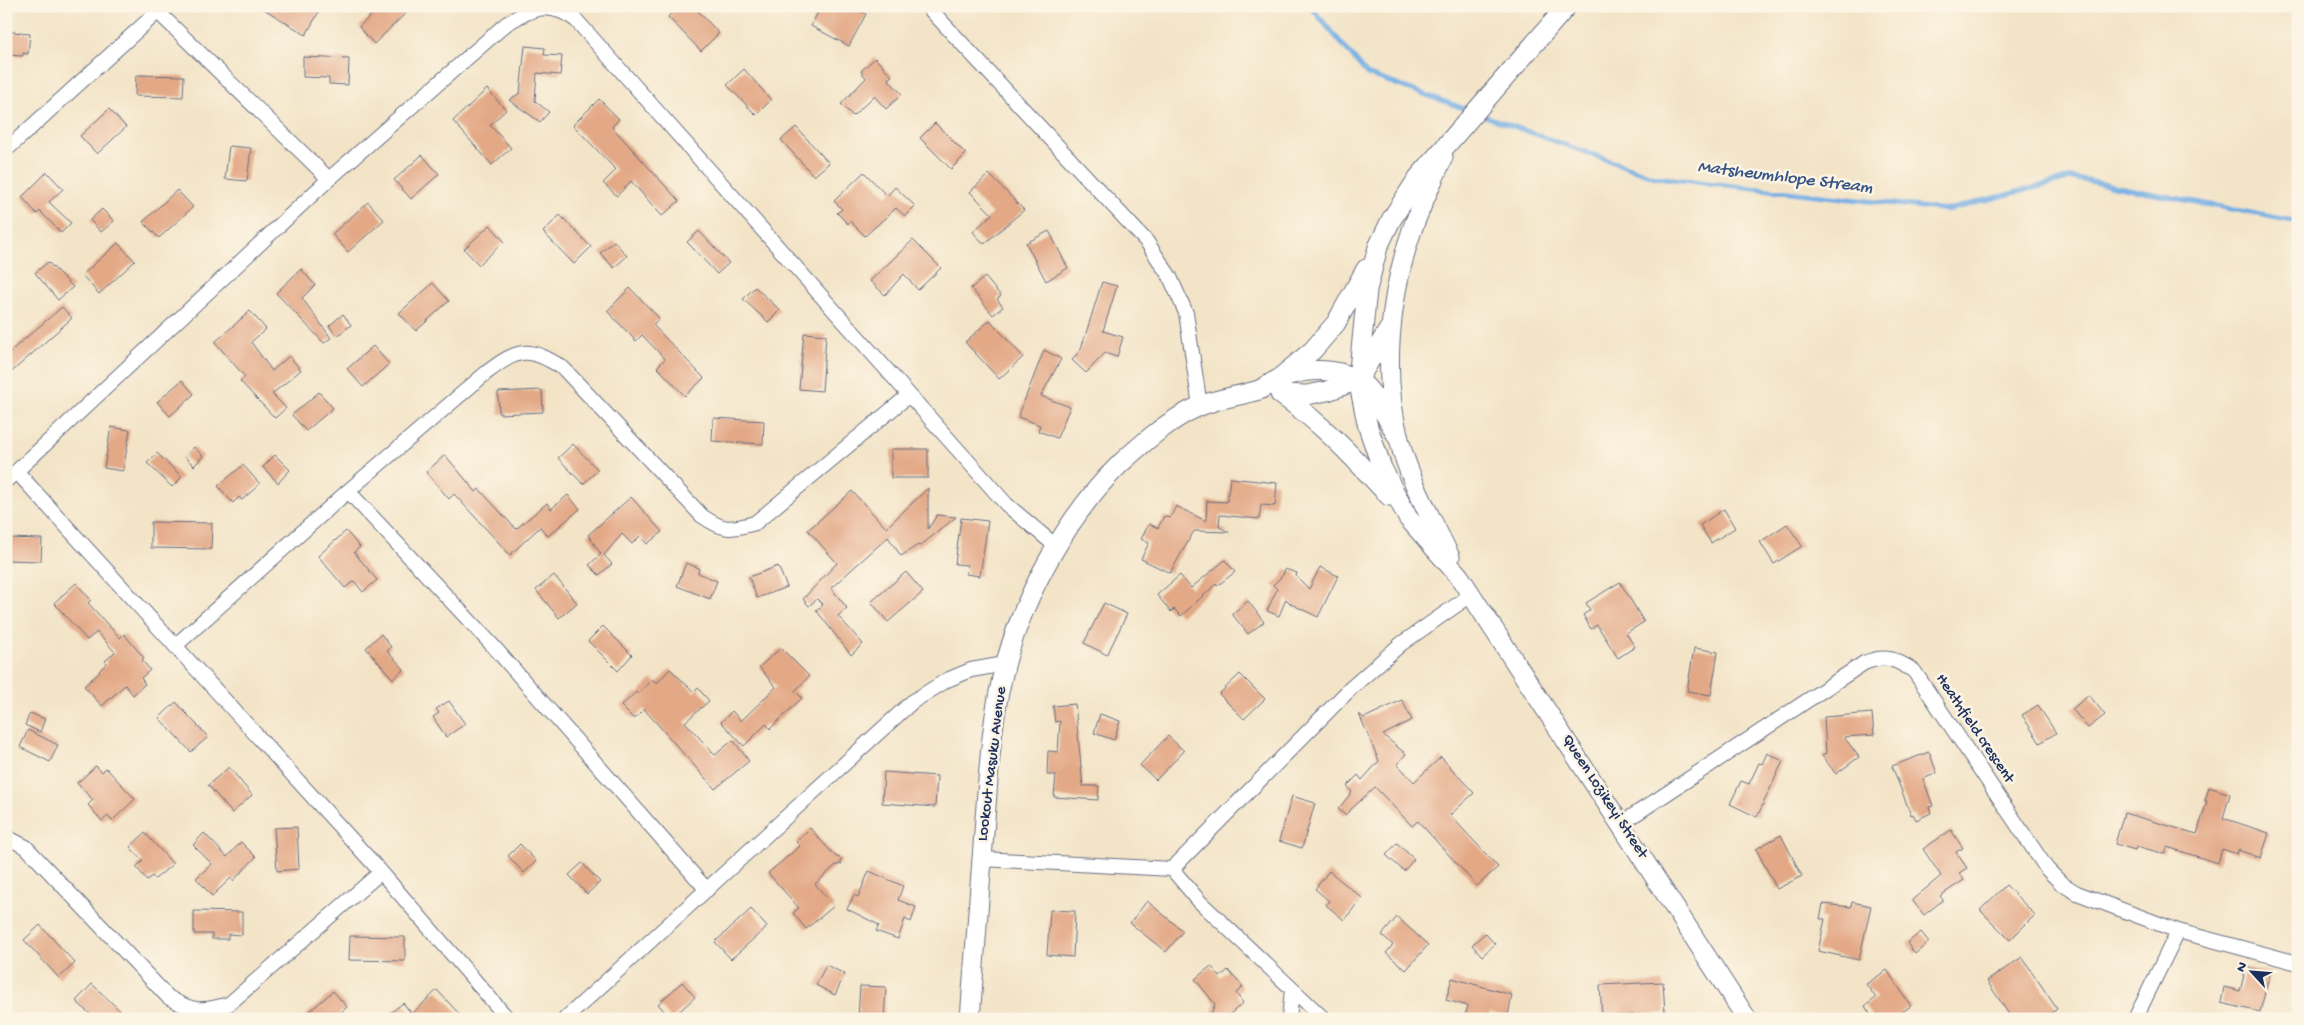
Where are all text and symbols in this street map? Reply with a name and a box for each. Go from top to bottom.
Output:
water label: Matsheumhlope Stream [1696,157,1874,199]
street label: Heathfield crescent [1930,671,2018,788]
street label: Lookout Masuku Avenue [974,685,1012,842]
street label: Queen Lozikeyi Street [1557,731,1652,864]
north arrow [2226,948,2276,998]
text: N [2233,960,2252,975]

